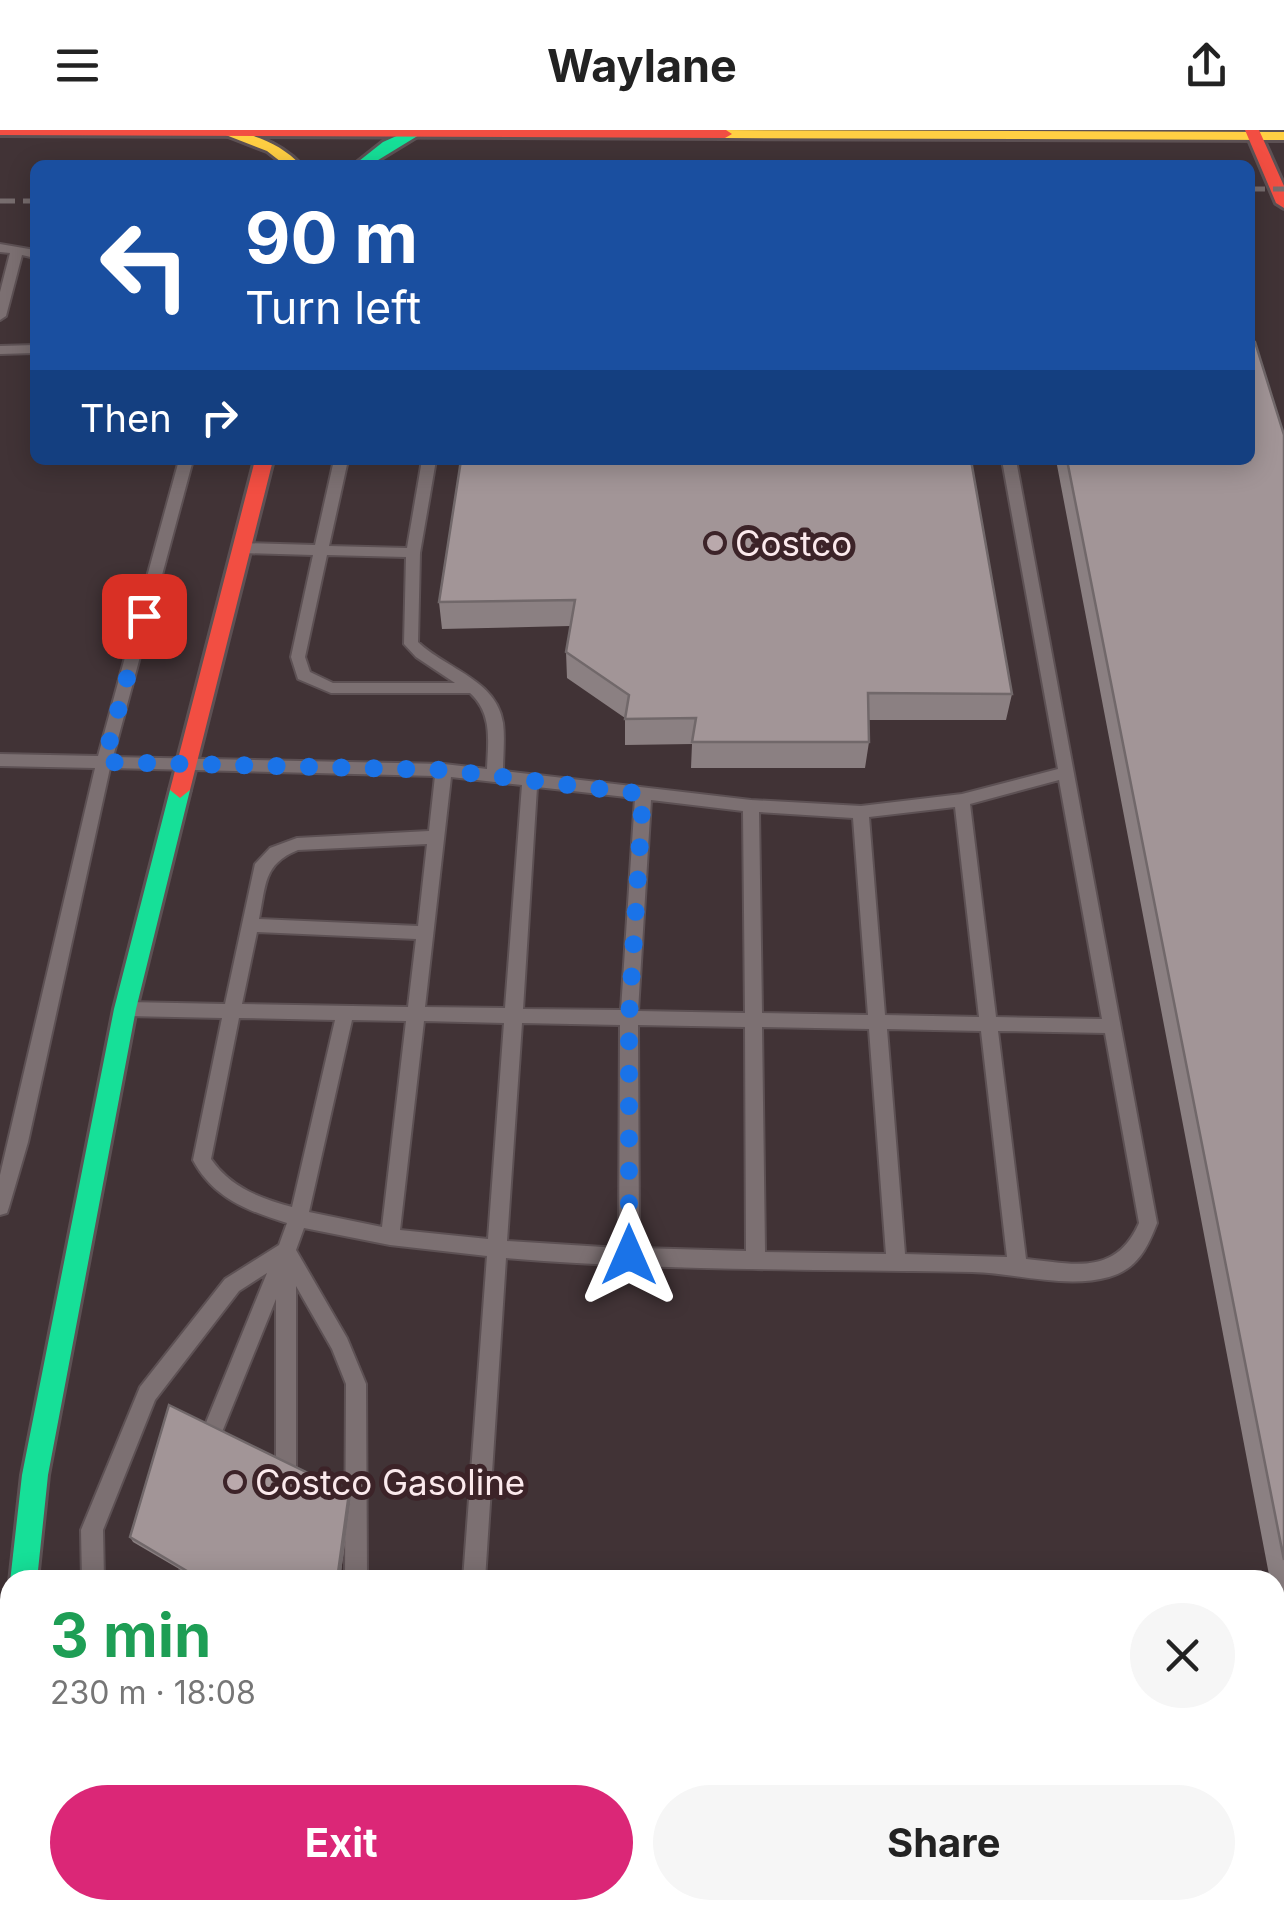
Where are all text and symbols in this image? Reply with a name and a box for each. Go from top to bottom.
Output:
icon: menu [50,38,105,93]
text: Waylane [547,38,737,93]
icon: share [1179,38,1234,93]
text: 90 m [245,195,418,280]
icon: left [80,200,210,330]
text: Turn left [245,280,421,335]
icon: right [192,390,247,445]
text: Then [80,395,172,441]
place label: Costco [735,522,852,564]
marker: Costco [704,532,726,554]
pin [102,574,187,659]
icon: arrive [117,589,172,644]
position arrow [577,1203,681,1307]
place label: Costco Gasoline [255,1461,525,1503]
marker: Costco Gasoline [224,1471,246,1493]
text: 3 min [50,1599,211,1671]
button: close [1130,1603,1235,1708]
text: 230 m · 18:08 [50,1673,256,1712]
button: Exit [50,1785,633,1900]
button: Share [653,1785,1235,1900]

